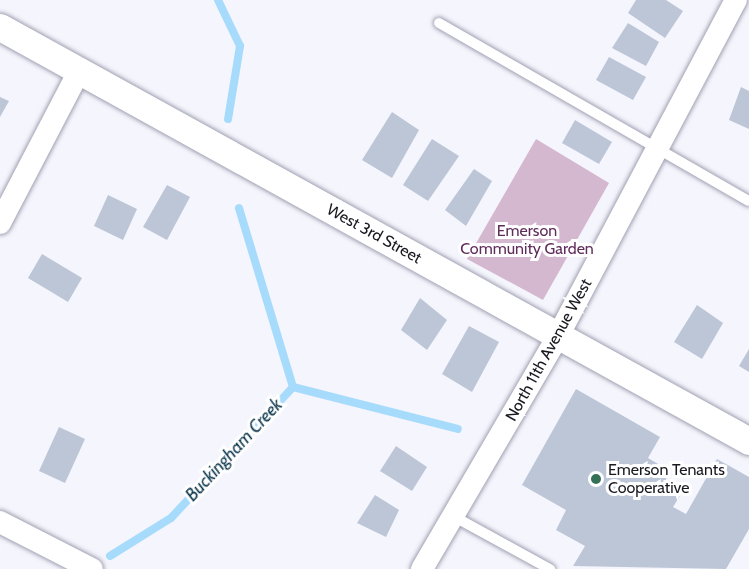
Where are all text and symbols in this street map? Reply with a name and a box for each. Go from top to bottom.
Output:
street label: West 3rd Street [323,200,425,268]
park label: Emerson Community Garden [460,221,594,259]
street label: North 11th Avenue West [502,276,596,424]
water label: Buckingham Creek [181,394,287,506]
place label: Emerson Tenants Cooperative [608,460,725,498]
marker: Emerson Tenants Cooperative [589,472,603,486]

